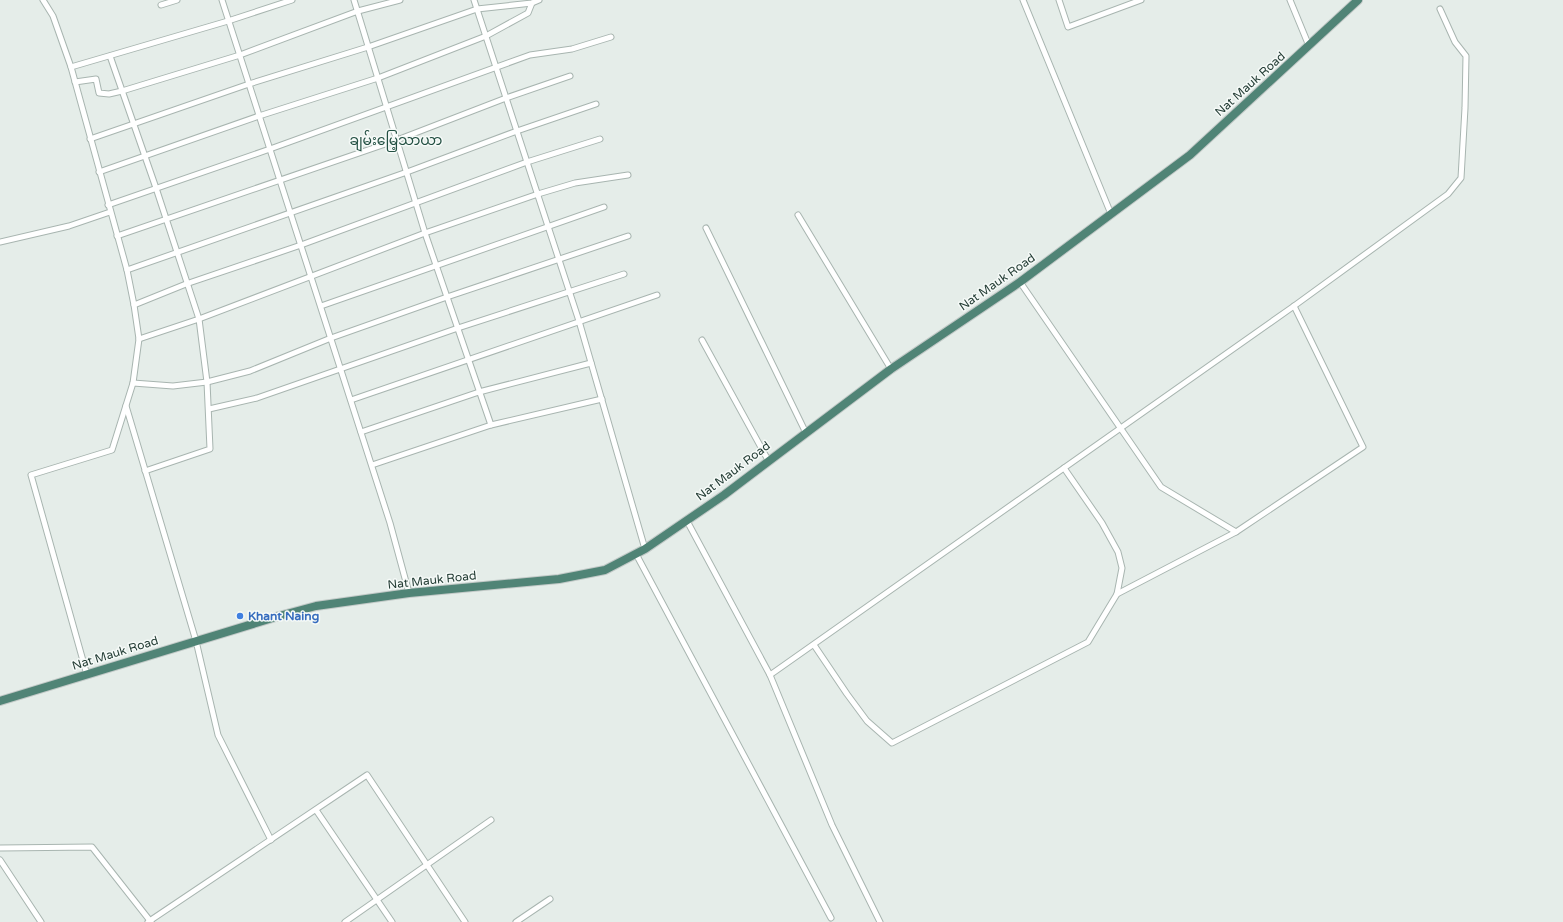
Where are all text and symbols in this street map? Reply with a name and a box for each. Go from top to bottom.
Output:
street label: Nat Mauk Road [1212,49,1288,119]
district label: ချမ်းမြေ့သာယာ [350,130,442,152]
street label: Nat Mauk Road [956,251,1038,313]
street label: Nat Mauk Road [693,439,773,503]
street label: Nat Mauk Road [387,568,477,592]
place label: Khant Naing [248,609,319,624]
marker: Khant Naing [235,611,245,621]
street label: Nat Mauk Road [70,633,160,673]

